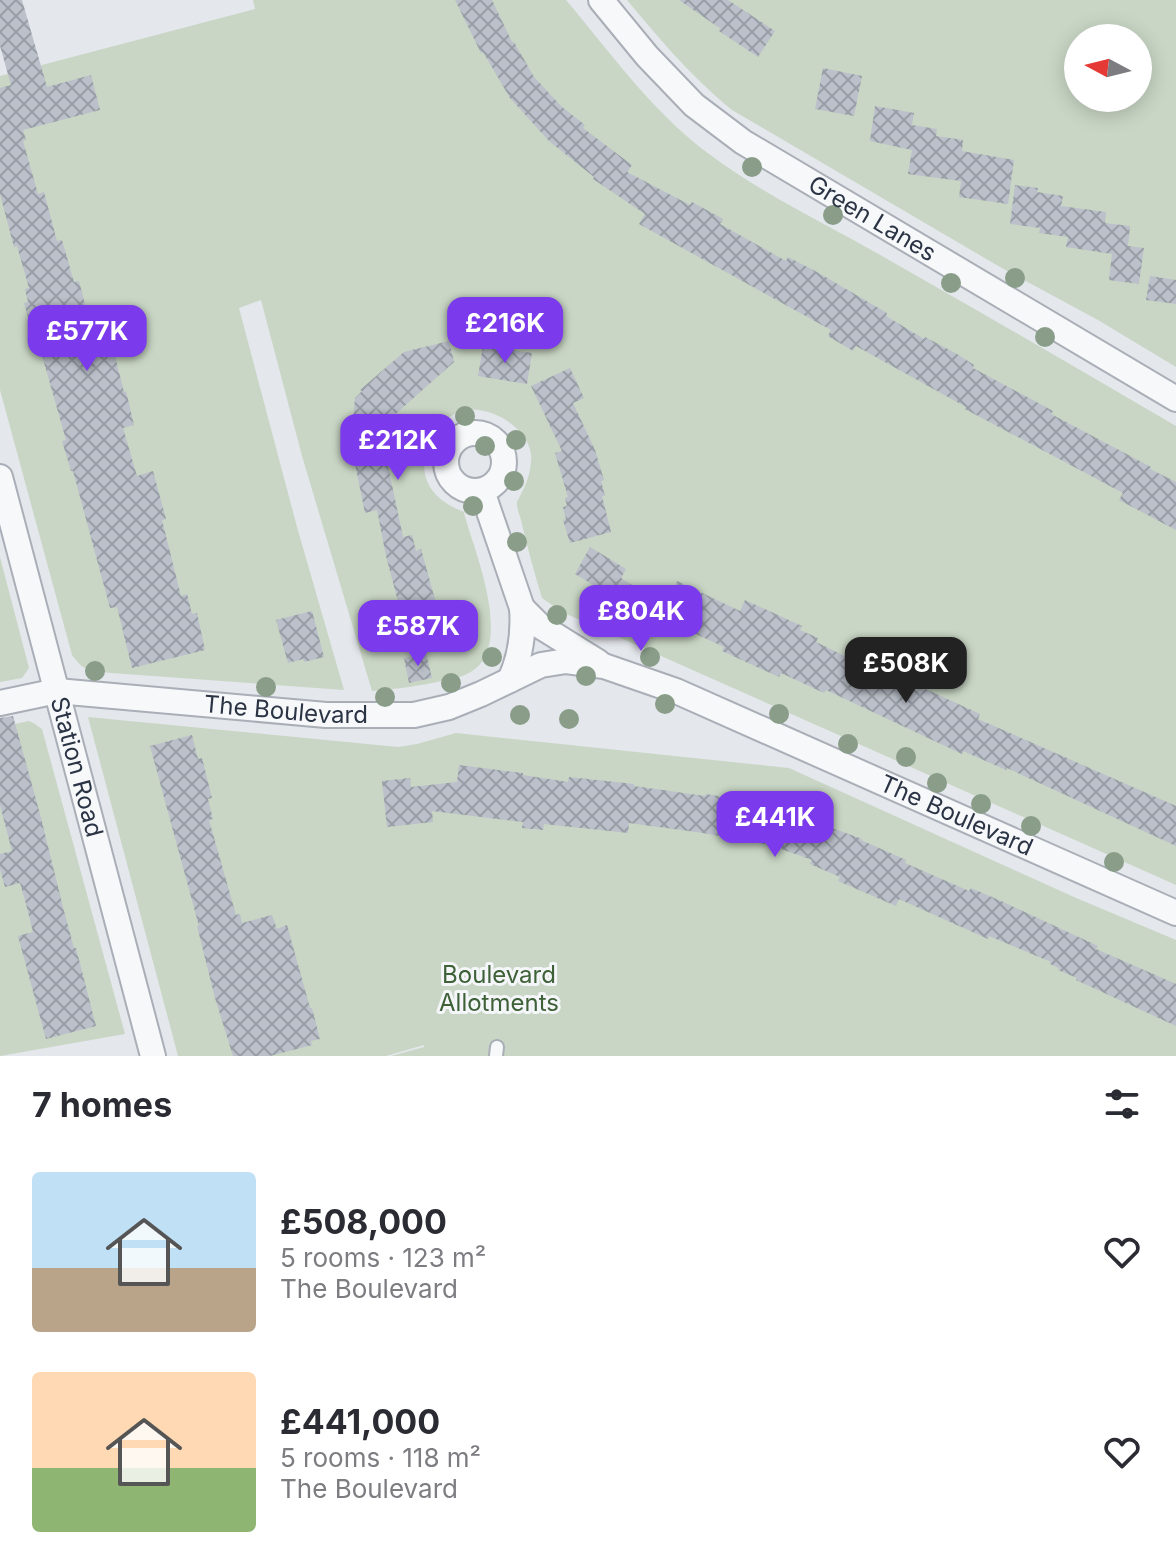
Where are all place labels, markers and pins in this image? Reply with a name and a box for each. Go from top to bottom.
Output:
pin: £216K [449,297,561,365]
pin: £577K [31,305,143,373]
pin: £212K [342,414,454,482]
pin: £804K [585,585,697,653]
pin: £587K [362,600,474,668]
pin: £508K [850,637,962,705]
pin: £441K [719,791,831,859]

